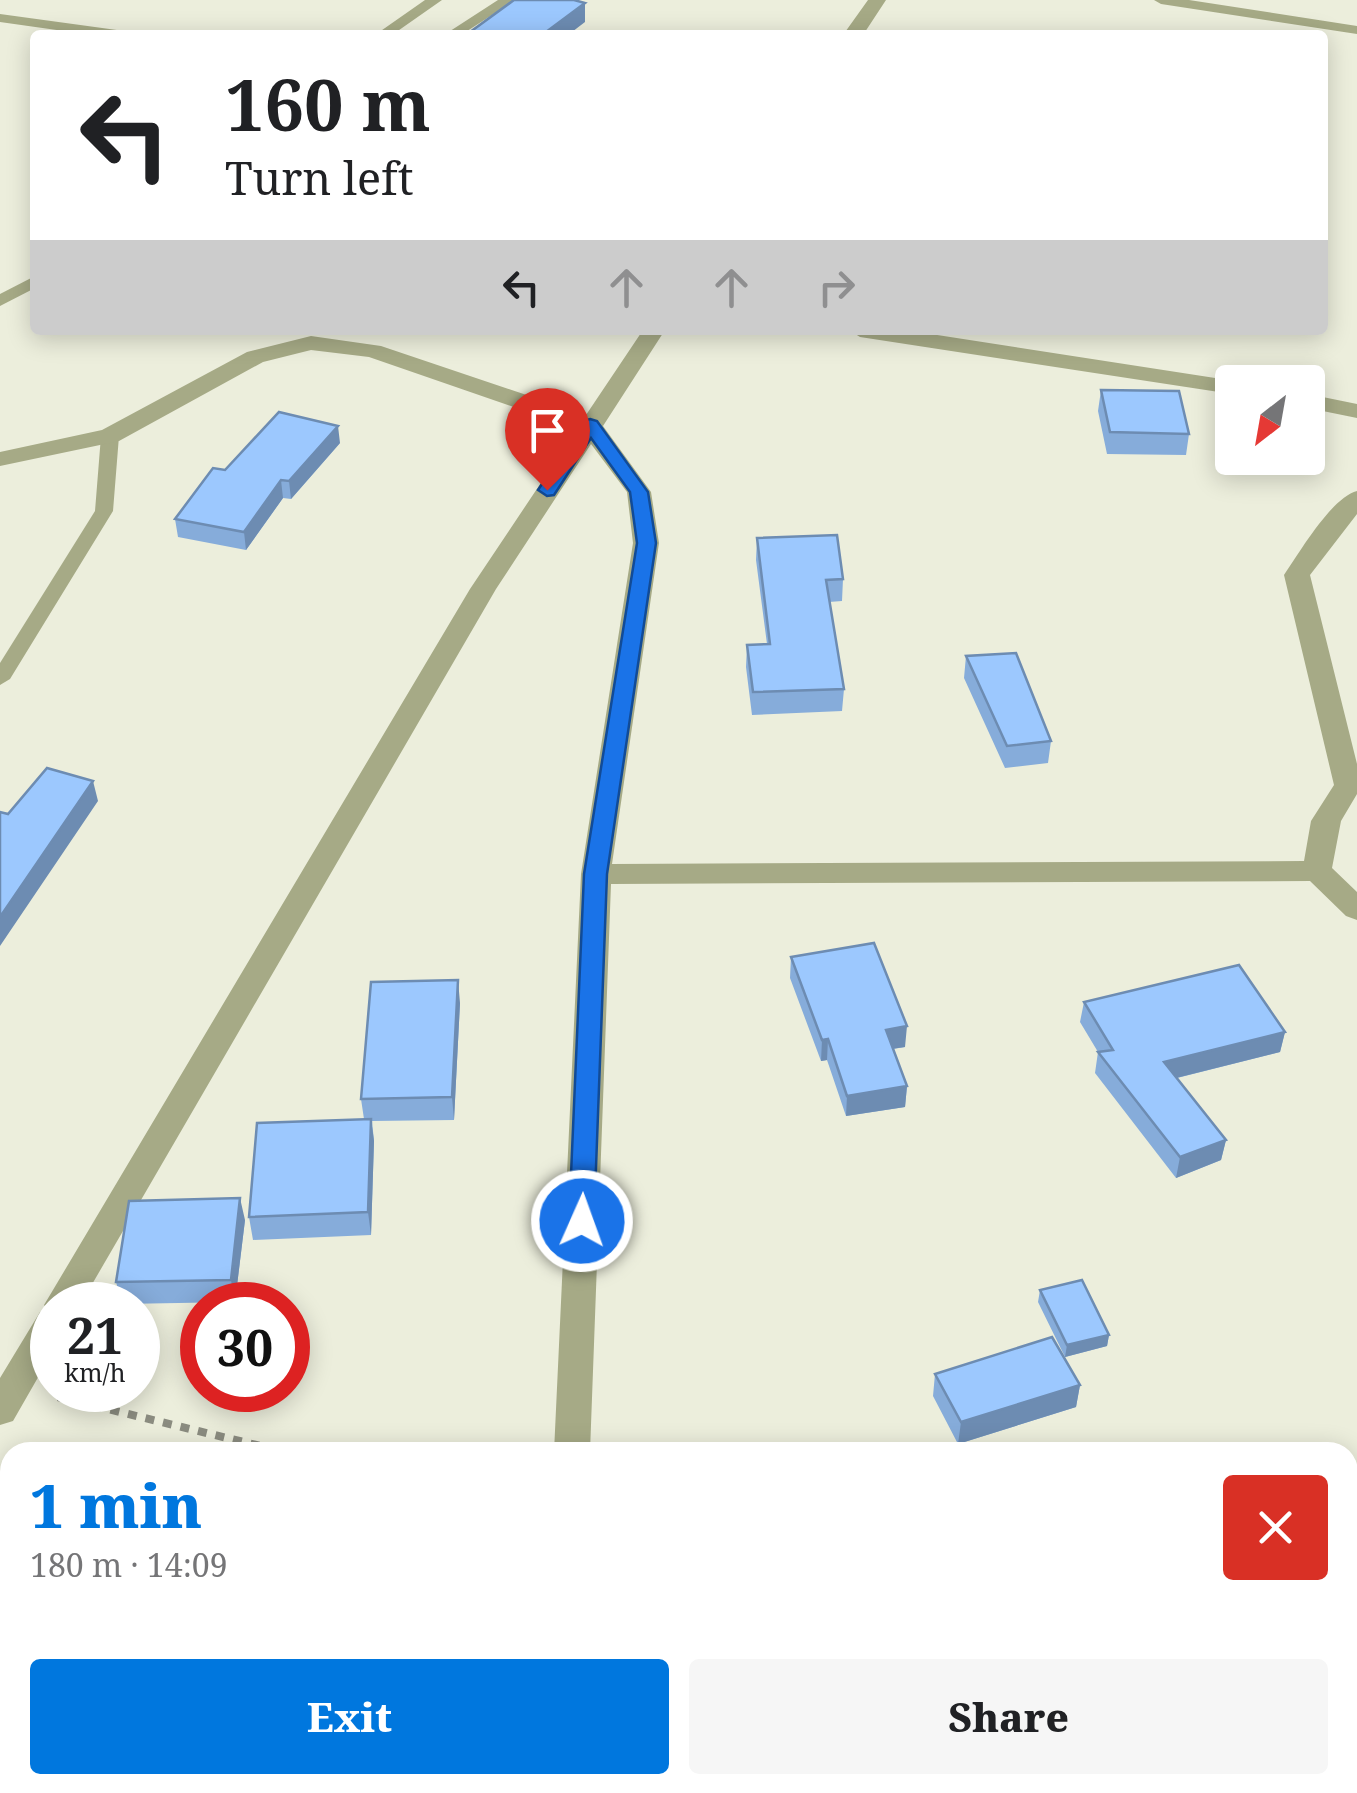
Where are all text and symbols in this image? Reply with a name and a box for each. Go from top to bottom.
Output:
text: 160 m [225,56,431,152]
icon: left [60,70,190,200]
text: Turn left [225,147,414,208]
icon: left [494,260,549,315]
icon: ahead [599,260,654,315]
icon: ahead [704,260,759,315]
icon: right [809,260,864,315]
north arrow [1215,365,1325,475]
map controls [1215,365,1325,475]
pin [505,388,590,491]
icon: arrive [520,403,575,458]
position arrow [530,1169,634,1273]
speed limit sign: 30 [180,1282,310,1412]
text: 21 [67,1301,123,1369]
text: km/h [64,1355,126,1389]
text: 1 min [30,1464,202,1546]
button: close [1223,1475,1328,1580]
text: 180 m · 14:09 [30,1543,228,1586]
button: Exit [30,1659,669,1774]
button: Share [689,1659,1328,1774]

